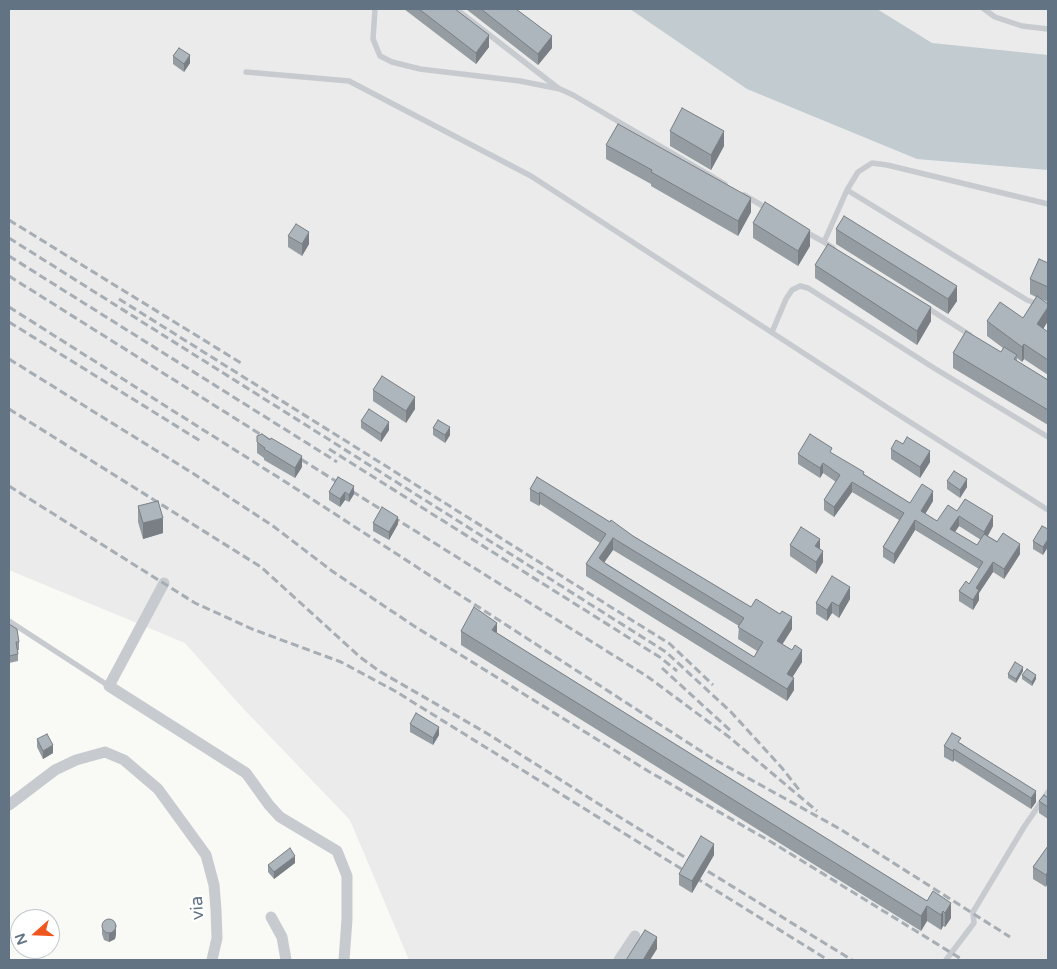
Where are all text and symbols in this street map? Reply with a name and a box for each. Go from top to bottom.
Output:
street label: via [187,895,209,921]
north arrow [10,909,60,959]
text: N [11,931,31,947]

